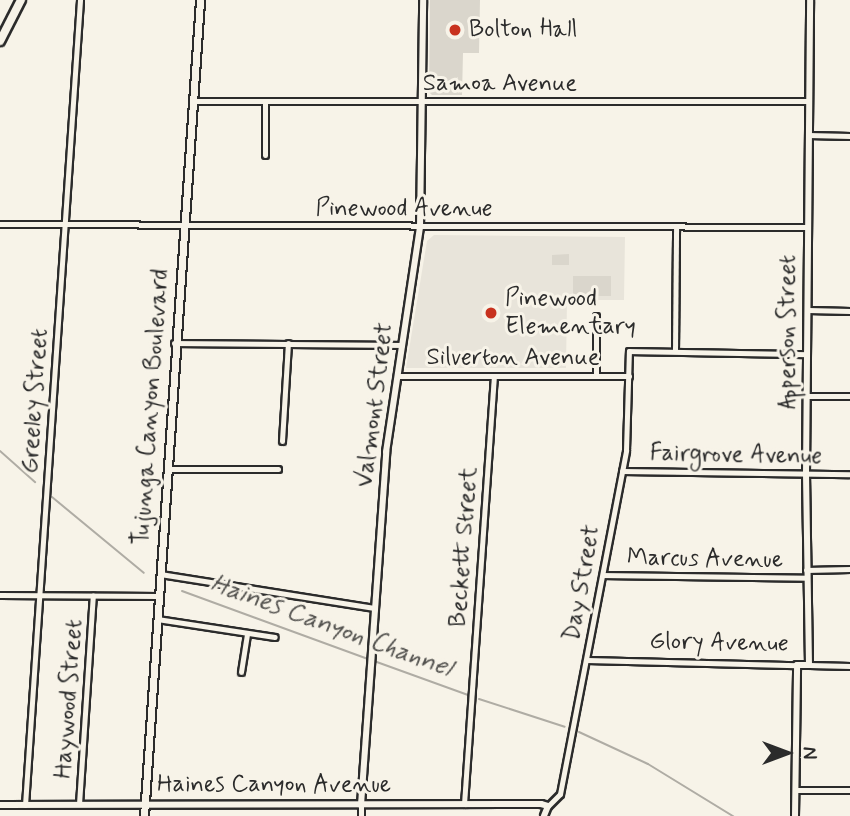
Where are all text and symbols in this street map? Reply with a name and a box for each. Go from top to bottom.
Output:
place label: Bolton Hall [469,16,577,44]
marker: Bolton Hall [447,22,463,38]
street label: Samoa Avenue [423,70,577,98]
street label: Pinewood Avenue [317,195,491,223]
street label: Apperson Street [774,253,802,411]
street label: Tujunga Canyon Boulevard [127,273,175,541]
place label: Pinewood Elementary [505,285,636,341]
marker: Pinewood Elementary [483,305,499,321]
street label: Valmont Street [351,322,399,488]
street label: Greeley Street [15,325,55,477]
street label: Silverton Avenue [426,344,600,372]
street label: Fairgrove Avenue [648,439,824,471]
street label: Beckett Street [444,466,484,628]
street label: Day Street [558,523,606,643]
street label: Marcus Avenue [628,543,782,575]
water label: Haines Canyon Channel [201,567,461,687]
street label: Haywood Street [49,616,89,782]
street label: Glory Avenue [651,627,787,659]
north arrow [752,718,822,788]
text: N [796,747,821,759]
street label: Haines Canyon Avenue [158,771,390,799]

